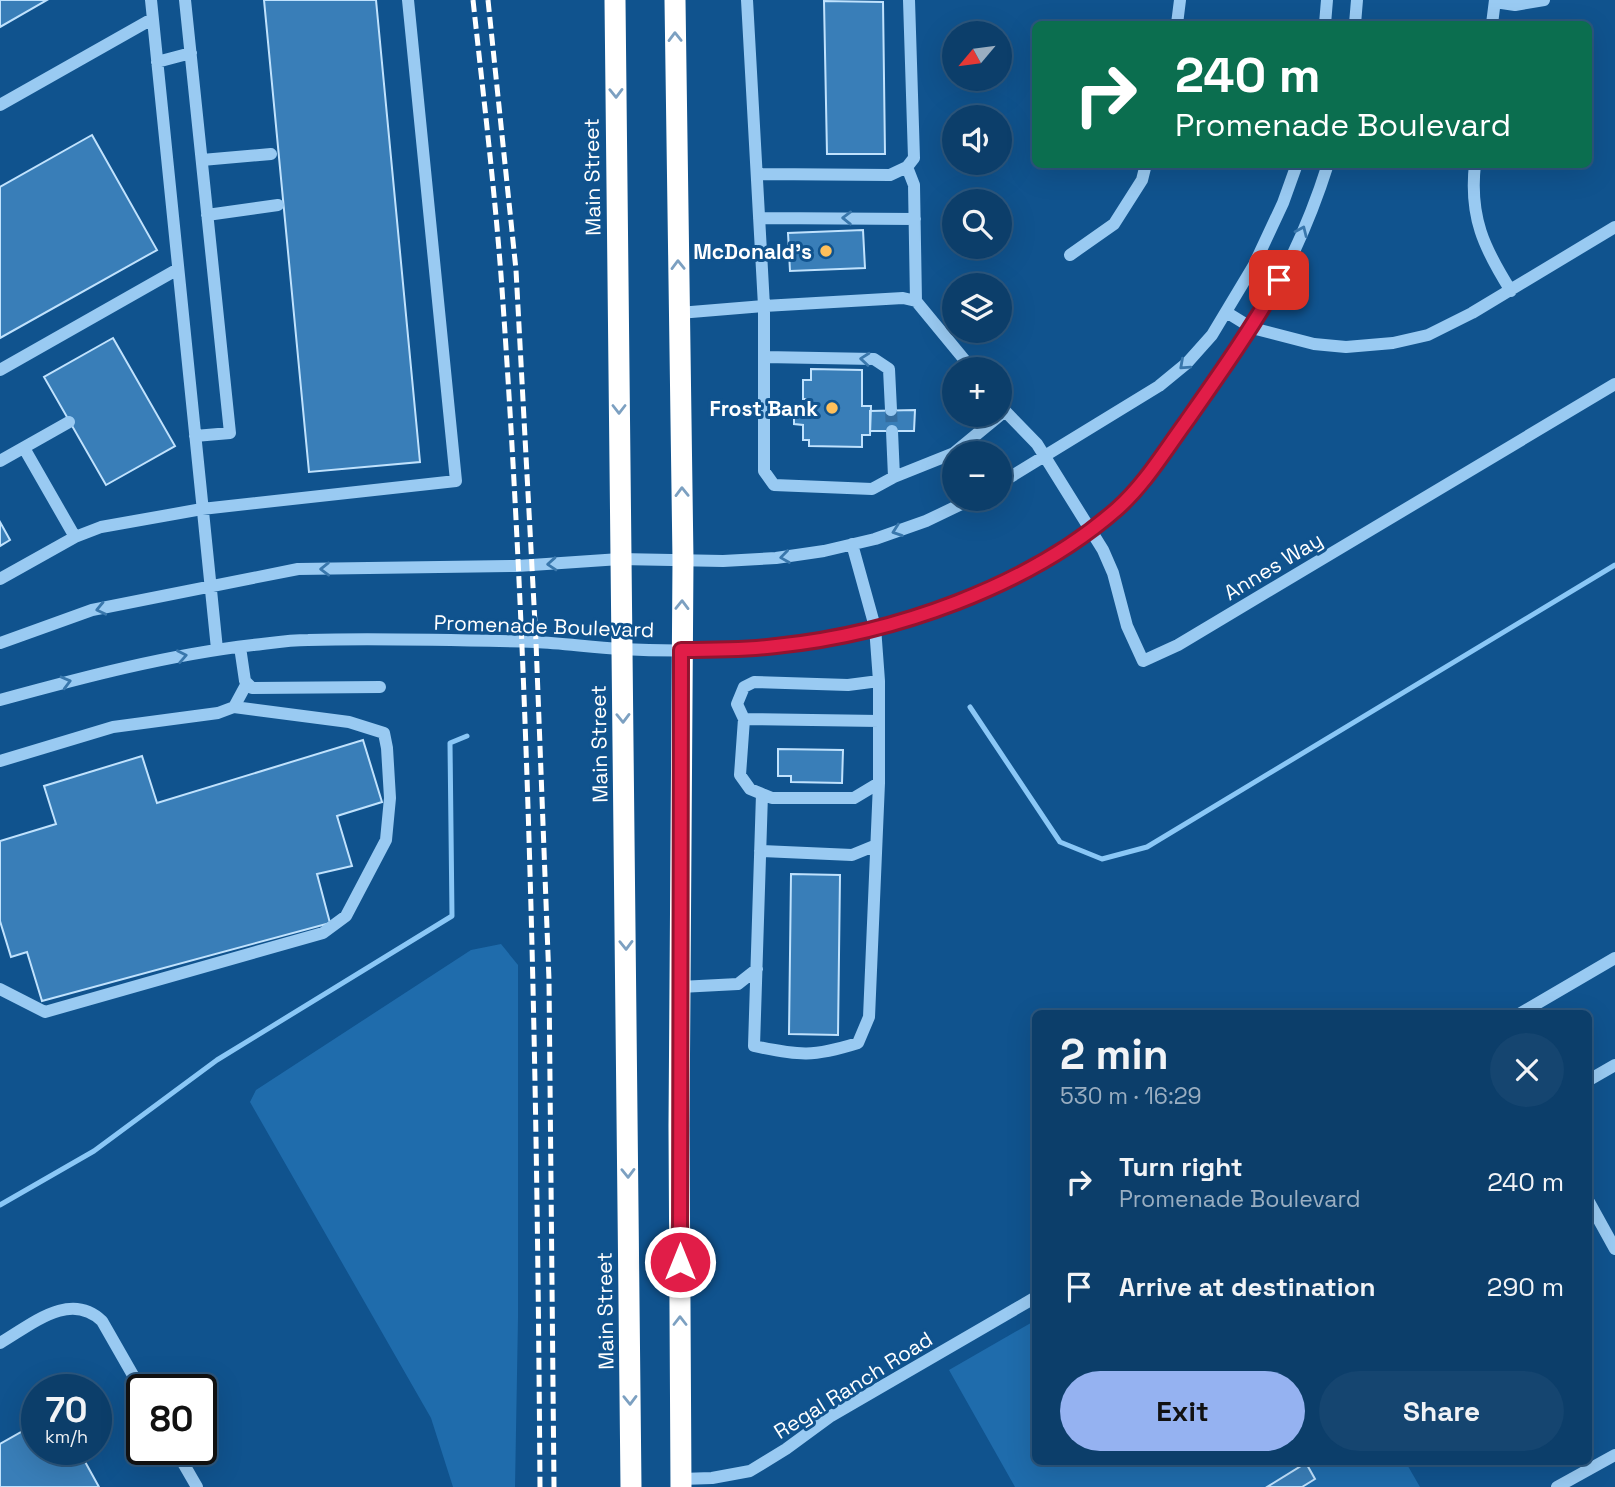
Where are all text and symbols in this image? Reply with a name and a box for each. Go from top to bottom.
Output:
north arrow [942,21,1012,91]
map controls [942,21,1012,511]
one-way arrow [668,31,683,42]
text: 240 m [1175,44,1321,106]
icon: right [1060,49,1151,140]
one-way arrow [608,88,624,98]
button: sound [942,105,1012,175]
text: Promenade Boulevard [1175,105,1511,145]
street label: Main Street [577,118,607,236]
button: search [942,189,1012,259]
one-way arrow [841,211,852,226]
one-way arrow [1294,226,1308,238]
place label: McDonald's [693,238,812,265]
marker: McDonald's [818,243,834,259]
pin [1249,250,1309,310]
one-way arrow [671,259,686,270]
icon: arrive [1260,261,1298,299]
button: layers [942,273,1012,343]
one-way arrow [859,352,871,367]
button: + [942,357,1012,427]
one-way arrow [1179,357,1192,369]
place label: Frost Bank [709,395,818,422]
marker: Frost Bank [824,400,840,416]
one-way arrow [611,405,627,415]
button: − [942,441,1012,511]
one-way arrow [674,486,690,497]
one-way arrow [891,523,903,537]
street label: Annes Way [1219,526,1327,606]
one-way arrow [779,549,791,564]
one-way arrow [546,556,557,571]
one-way arrow [319,561,330,576]
one-way arrow [674,599,690,610]
one-way arrow [95,600,107,615]
street label: Promenade Boulevard [433,609,655,643]
one-way arrow [176,649,188,664]
one-way arrow [60,676,72,690]
street label: Main Street [584,685,614,803]
one-way arrow [615,713,631,723]
one-way arrow [618,940,634,951]
text: 2 min [1060,1028,1169,1081]
button: close [1490,1033,1564,1107]
text: 530 m · 16:29 [1060,1081,1202,1111]
text: Turn right [1119,1150,1243,1184]
icon: right [1060,1163,1098,1201]
text: 240 m [1487,1165,1564,1199]
one-way arrow [620,1168,636,1178]
text: Promenade Boulevard [1119,1184,1361,1214]
position arrow [643,1225,717,1299]
street label: Main Street [590,1252,620,1370]
icon: arrive [1060,1268,1098,1306]
text: Arrive at destination [1119,1270,1376,1304]
text: 290 m [1487,1270,1564,1304]
one-way arrow [672,1315,688,1326]
street label: Regal Ranch Road [769,1325,937,1445]
button: Exit [1060,1371,1305,1451]
button: Share [1319,1371,1564,1451]
speed limit sign: 80 [126,1374,217,1465]
text: 70 [46,1388,87,1432]
one-way arrow [623,1395,638,1406]
text: km/h [45,1425,88,1448]

